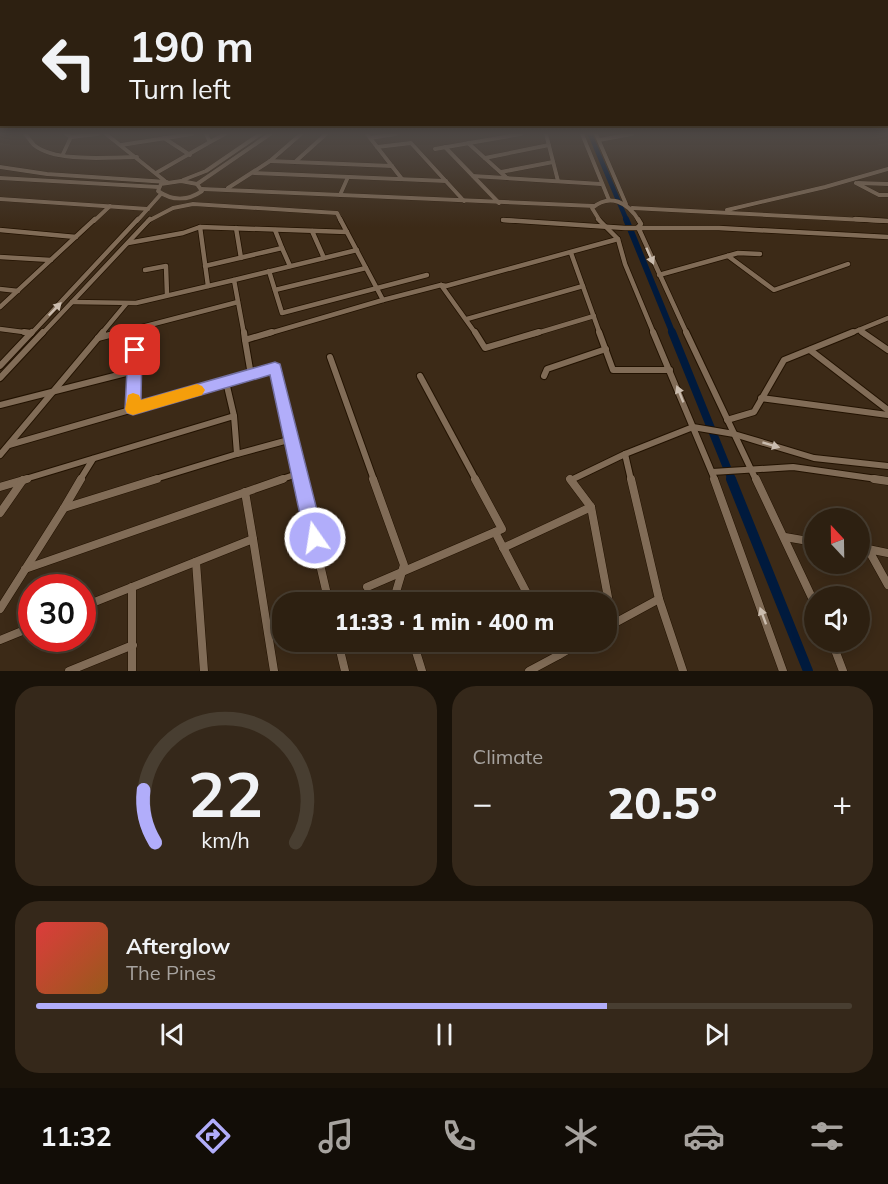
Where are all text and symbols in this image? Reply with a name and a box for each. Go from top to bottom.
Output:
text: 190 m [129,20,254,73]
icon: left [30,24,108,102]
text: Turn left [129,72,231,106]
one-way arrow [646,247,655,264]
one-way arrow [48,301,62,316]
pin [109,324,160,375]
icon: arrive [118,333,151,366]
one-way arrow [675,385,684,403]
one-way arrow [762,441,780,450]
position arrow [283,506,347,570]
north arrow [804,508,870,574]
map controls [804,508,870,652]
speed limit sign: 30 [18,574,96,652]
button: sound [804,586,870,652]
one-way arrow [757,607,767,625]
text: 11:33 · 1 min · 400 m [335,608,554,636]
text: Climate [473,744,543,769]
text: 22 [188,754,263,833]
text: 20.5° [607,774,717,830]
text: − [473,782,492,823]
text: + [832,782,852,823]
text: km/h [201,826,250,853]
text: Afterglow [126,932,230,960]
text: The Pines [126,960,216,985]
icon: previous [156,1018,189,1051]
icon: pause [428,1018,461,1051]
icon: next [700,1018,733,1051]
icon: directions [192,1115,234,1157]
icon: music [315,1115,357,1157]
icon: phone [438,1115,480,1157]
icon: climate [560,1115,602,1157]
icon: car [683,1115,725,1157]
icon: filters [806,1115,848,1157]
text: 11:32 [40,1119,112,1153]

